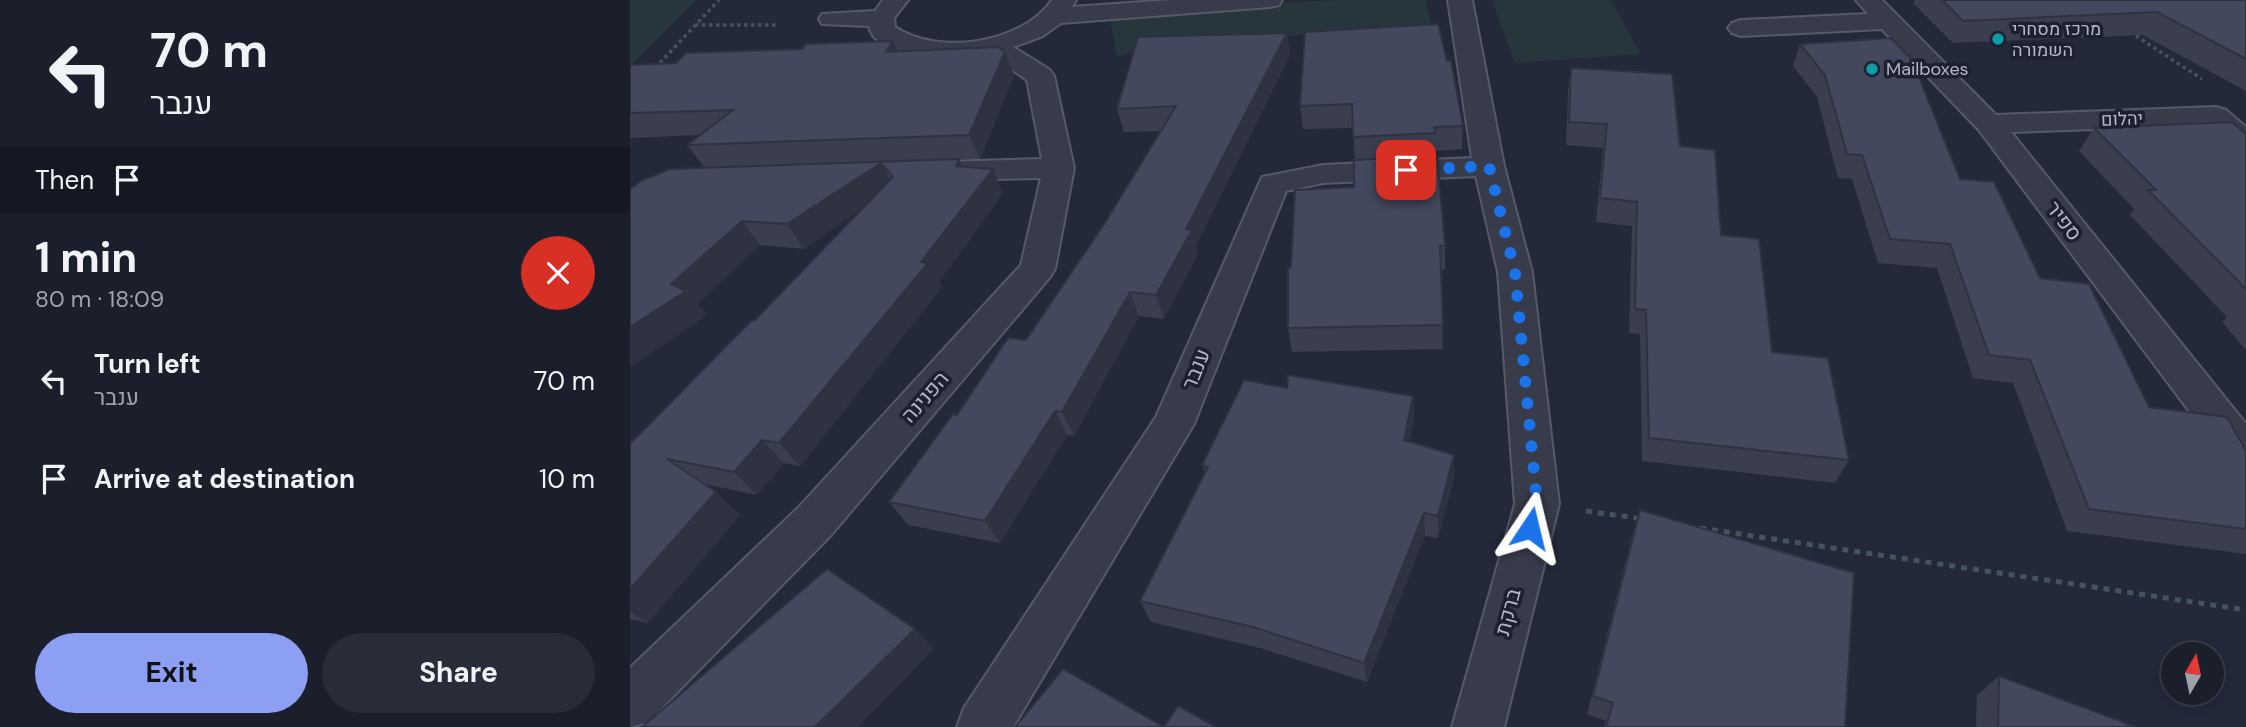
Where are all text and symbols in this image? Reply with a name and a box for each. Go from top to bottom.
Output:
place label: מרכז מסחרי השמורה [2012,17,2101,62]
text: 70 m [150,18,268,82]
icon: left [35,28,126,119]
marker: מרכז מסחרי השמורה [1990,31,2006,47]
place label: Mailboxes [1886,57,1969,81]
marker: Mailboxes [1864,61,1880,77]
text: ענבר [150,82,213,124]
street label: יהלום [2101,106,2143,132]
pin [1376,140,1436,200]
icon: arrive [1387,151,1425,189]
icon: arrive [108,161,146,199]
text: Then [35,163,94,197]
street label: ספיר [2040,195,2088,247]
text: 1 min [35,230,137,285]
button: close [521,236,595,310]
text: 80 m · 18:09 [35,284,164,314]
street label: ענבר [1175,345,1217,393]
text: Turn left [94,347,201,381]
icon: left [35,362,73,400]
text: 70 m [534,364,595,398]
street label: הפנינה [895,365,955,429]
text: ענבר [94,382,139,412]
icon: arrive [35,460,73,498]
text: Arrive at destination [94,462,355,496]
text: 10 m [539,462,595,496]
position arrow [1493,491,1567,565]
street label: ברקת [1488,585,1528,639]
button: Exit [35,633,308,713]
button: Share [322,633,595,713]
north arrow [2161,642,2224,705]
map controls [2161,642,2224,705]

